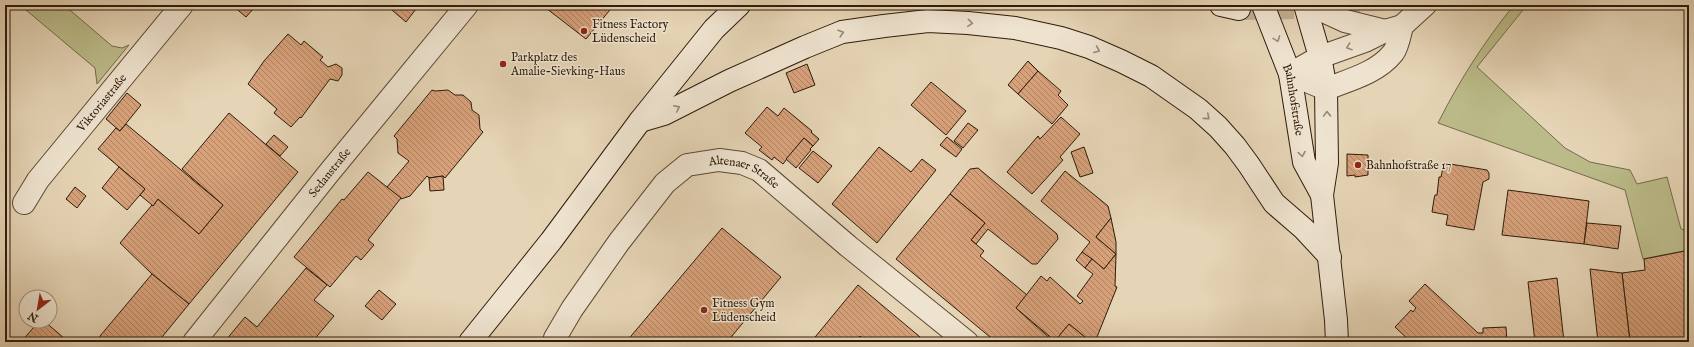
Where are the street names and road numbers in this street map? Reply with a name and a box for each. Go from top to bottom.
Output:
street label: Bahnhofstraße [1279,62,1307,137]
street label: Viktoriastraße [73,71,130,136]
street label: Sedanstraße [305,145,355,201]
street label: Altenaer Straße [706,153,783,192]

